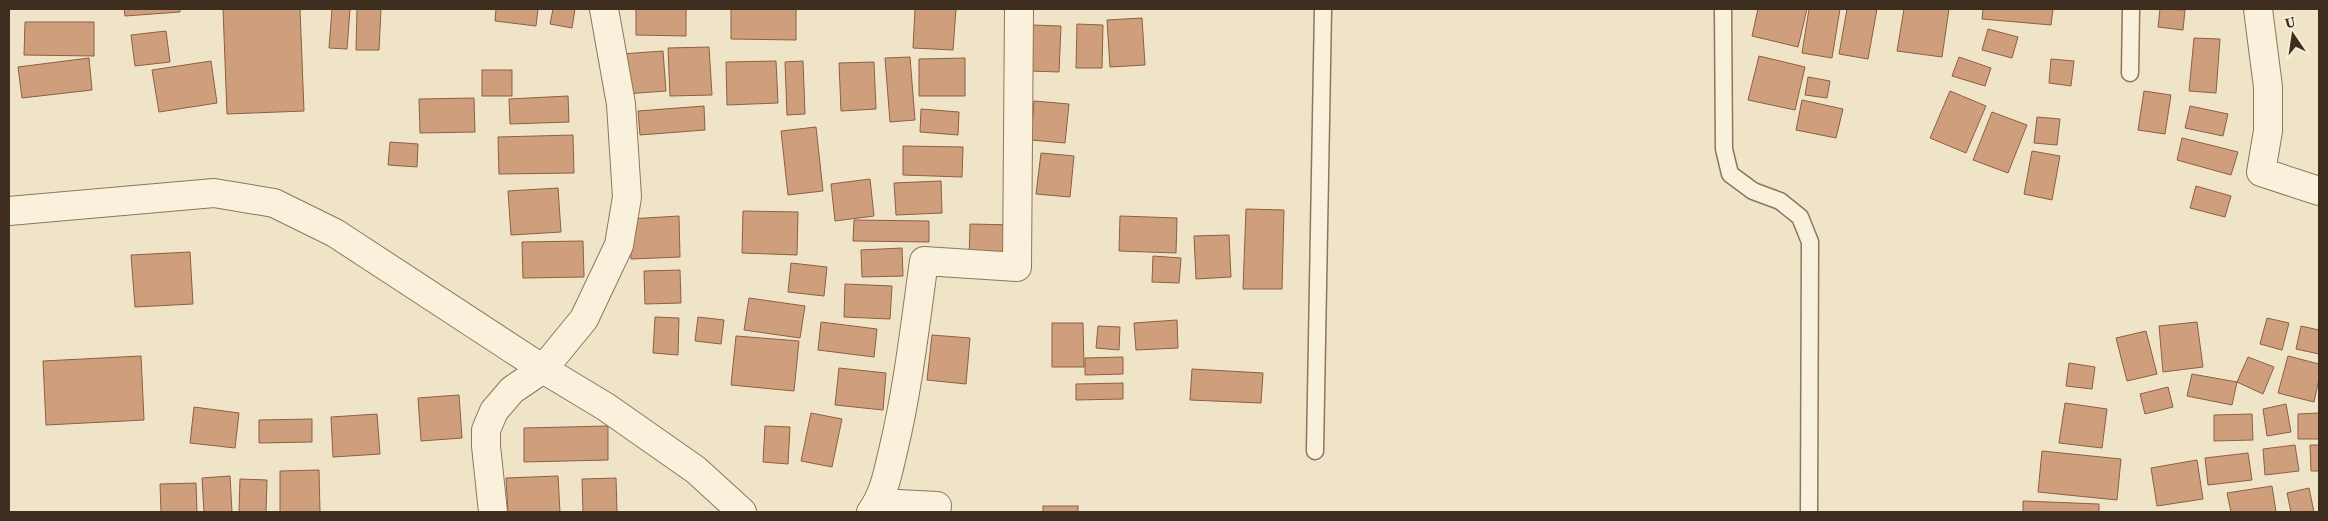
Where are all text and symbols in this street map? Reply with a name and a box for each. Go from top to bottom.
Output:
north arrow [2268,10,2318,60]
text: U [2283,11,2297,33]

